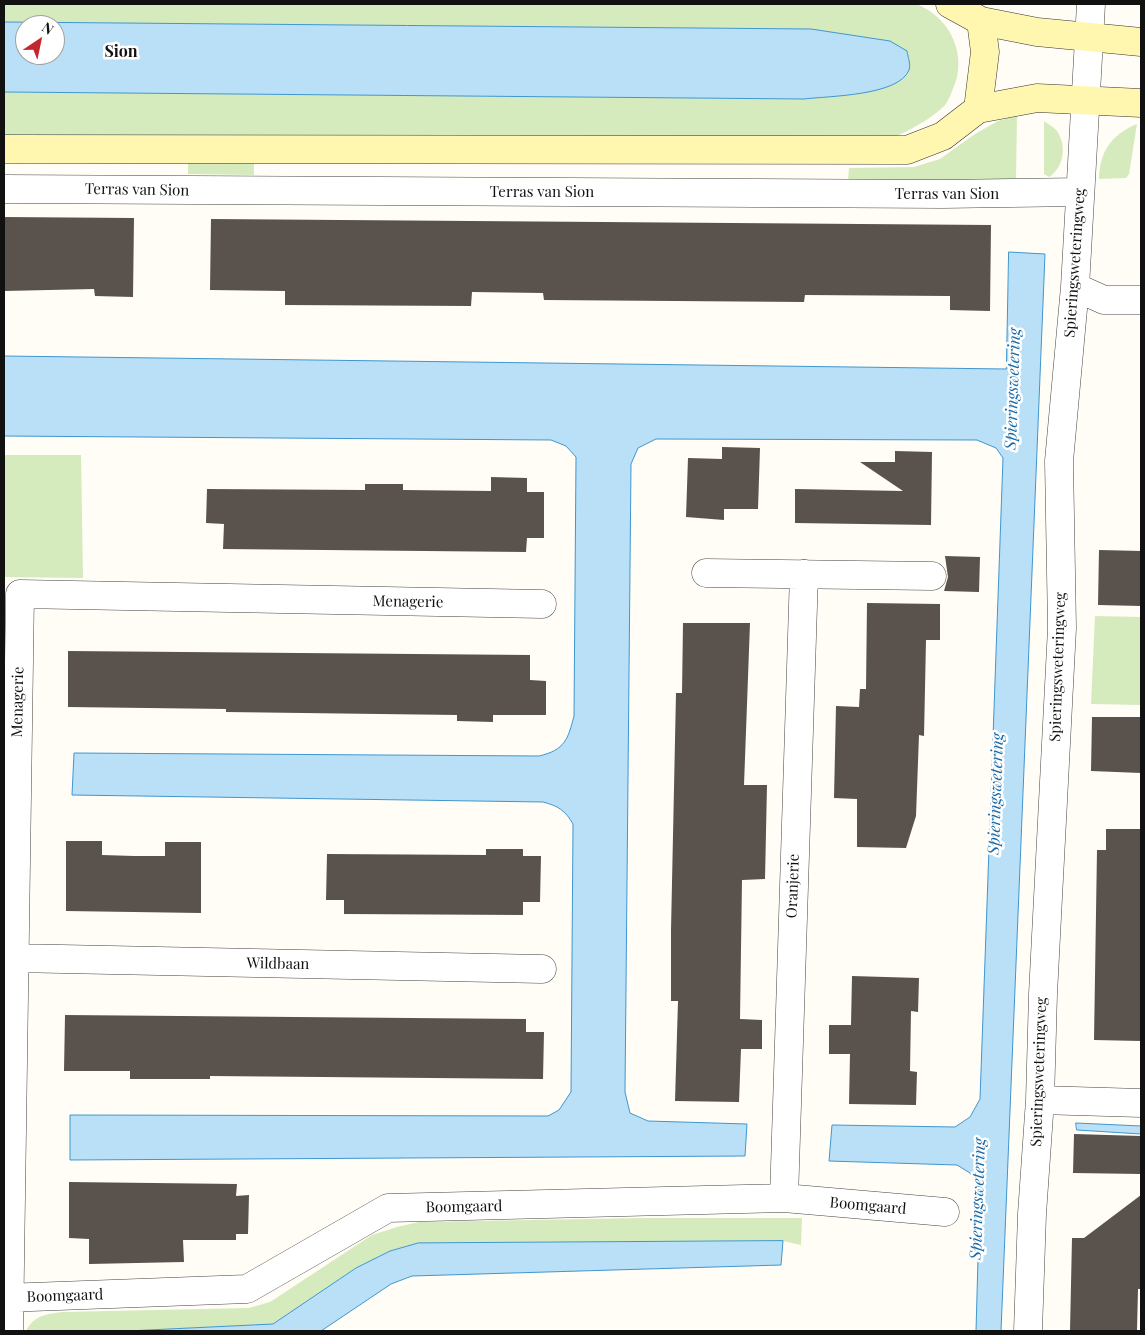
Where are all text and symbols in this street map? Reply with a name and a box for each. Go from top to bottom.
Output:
north arrow [15,15,65,65]
text: N [39,17,58,39]
district label: Sion [104,42,138,62]
street label: Terras van Sion [85,180,189,200]
street label: Terras van Sion [490,183,594,201]
street label: Terras van Sion [895,185,999,203]
street label: Spieringsweteringweg [1061,188,1089,338]
water label: Spieringswetering [1001,328,1025,450]
street label: Menagerie [372,592,444,612]
street label: Spieringsweteringweg [1046,592,1070,742]
street label: Menagerie [8,666,28,738]
water label: Spieringswetering [984,733,1008,855]
street label: Oranjerie [783,853,803,919]
street label: Wildbaan [246,954,310,974]
street label: Spieringsweteringweg [1027,997,1051,1147]
water label: Spieringswetering [966,1138,990,1260]
street label: Boomgaard [829,1194,907,1218]
street label: Boomgaard [425,1197,503,1217]
street label: Boomgaard [26,1286,104,1306]

